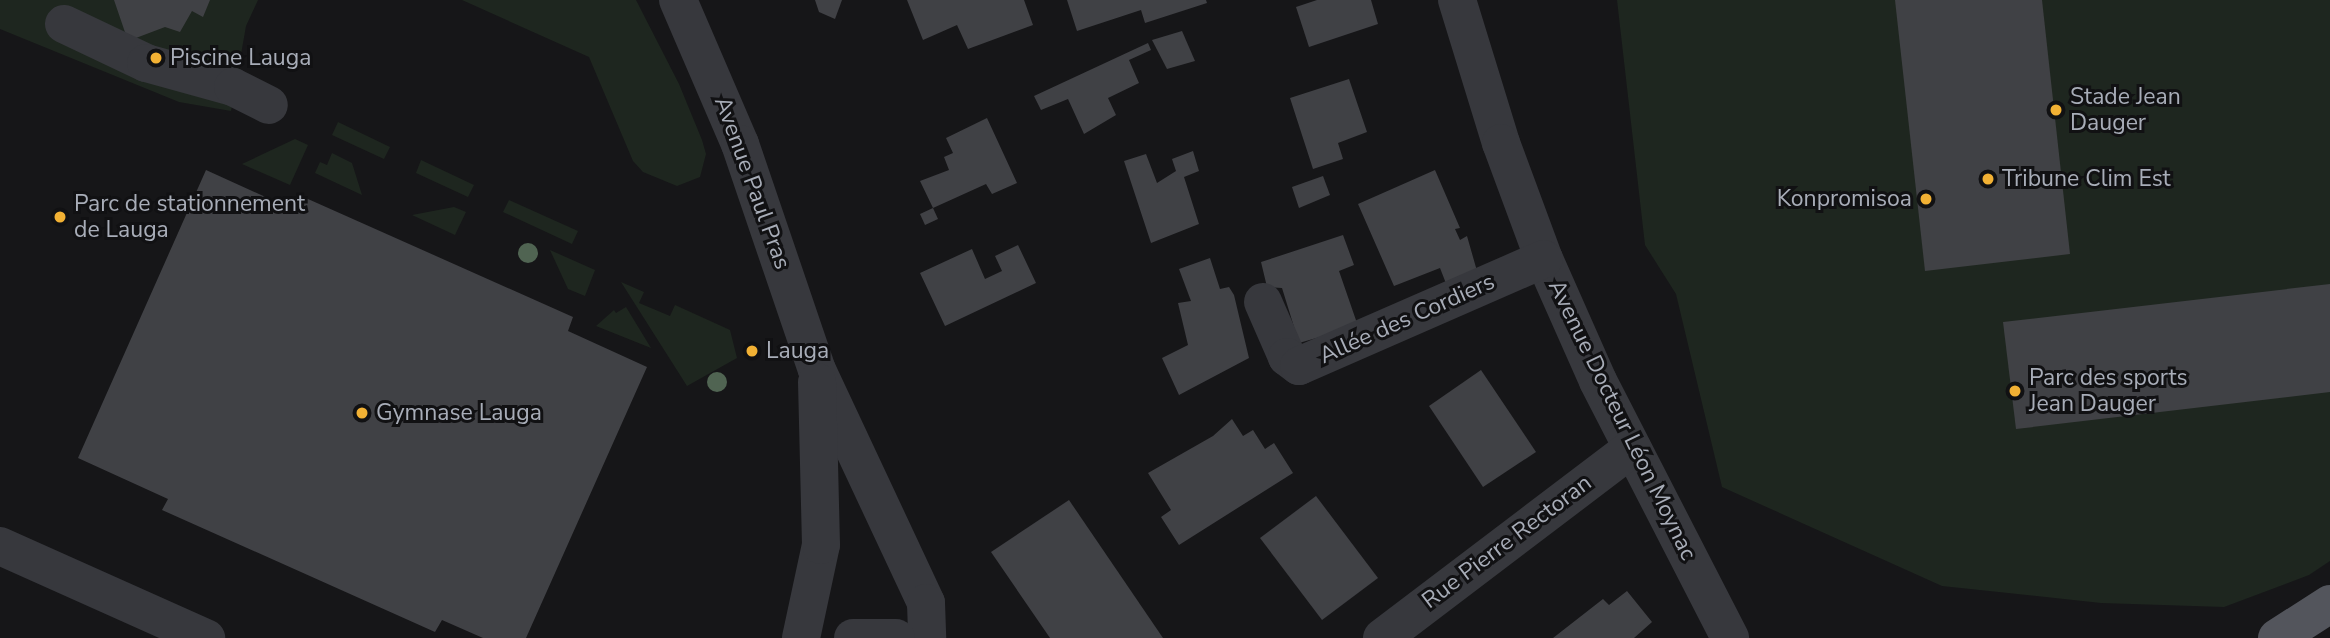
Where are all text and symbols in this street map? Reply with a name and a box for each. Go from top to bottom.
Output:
place label: Piscine Lauga [170,44,311,72]
marker: Piscine Lauga [148,50,164,66]
place label: Stade Jean Dauger [2070,83,2181,137]
street label: Avenue Paul Pras [708,93,796,273]
marker: Stade Jean Dauger [2048,102,2064,118]
place label: Tribune Clim Est [2002,165,2171,193]
marker: Tribune Clim Est [1980,171,1996,187]
place label: Konpromisoa [1777,185,1912,213]
place label: Parc de stationnement de Lauga [74,190,305,244]
marker: Konpromisoa [1918,191,1934,207]
marker: Parc de stationnement de Lauga [52,209,68,225]
street label: Allée des Cordiers [1315,268,1499,370]
street label: Avenue Docteur Léon Moynac [1542,275,1702,565]
place label: Lauga [766,337,829,365]
marker: Lauga [744,343,760,359]
place label: Parc des sports Jean Dauger [2029,364,2188,418]
marker: Parc des sports Jean Dauger [2007,383,2023,399]
place label: Gymnase Lauga [376,399,542,427]
marker: Gymnase Lauga [354,405,370,421]
street label: Rue Pierre Rectoran [1417,469,1597,615]

